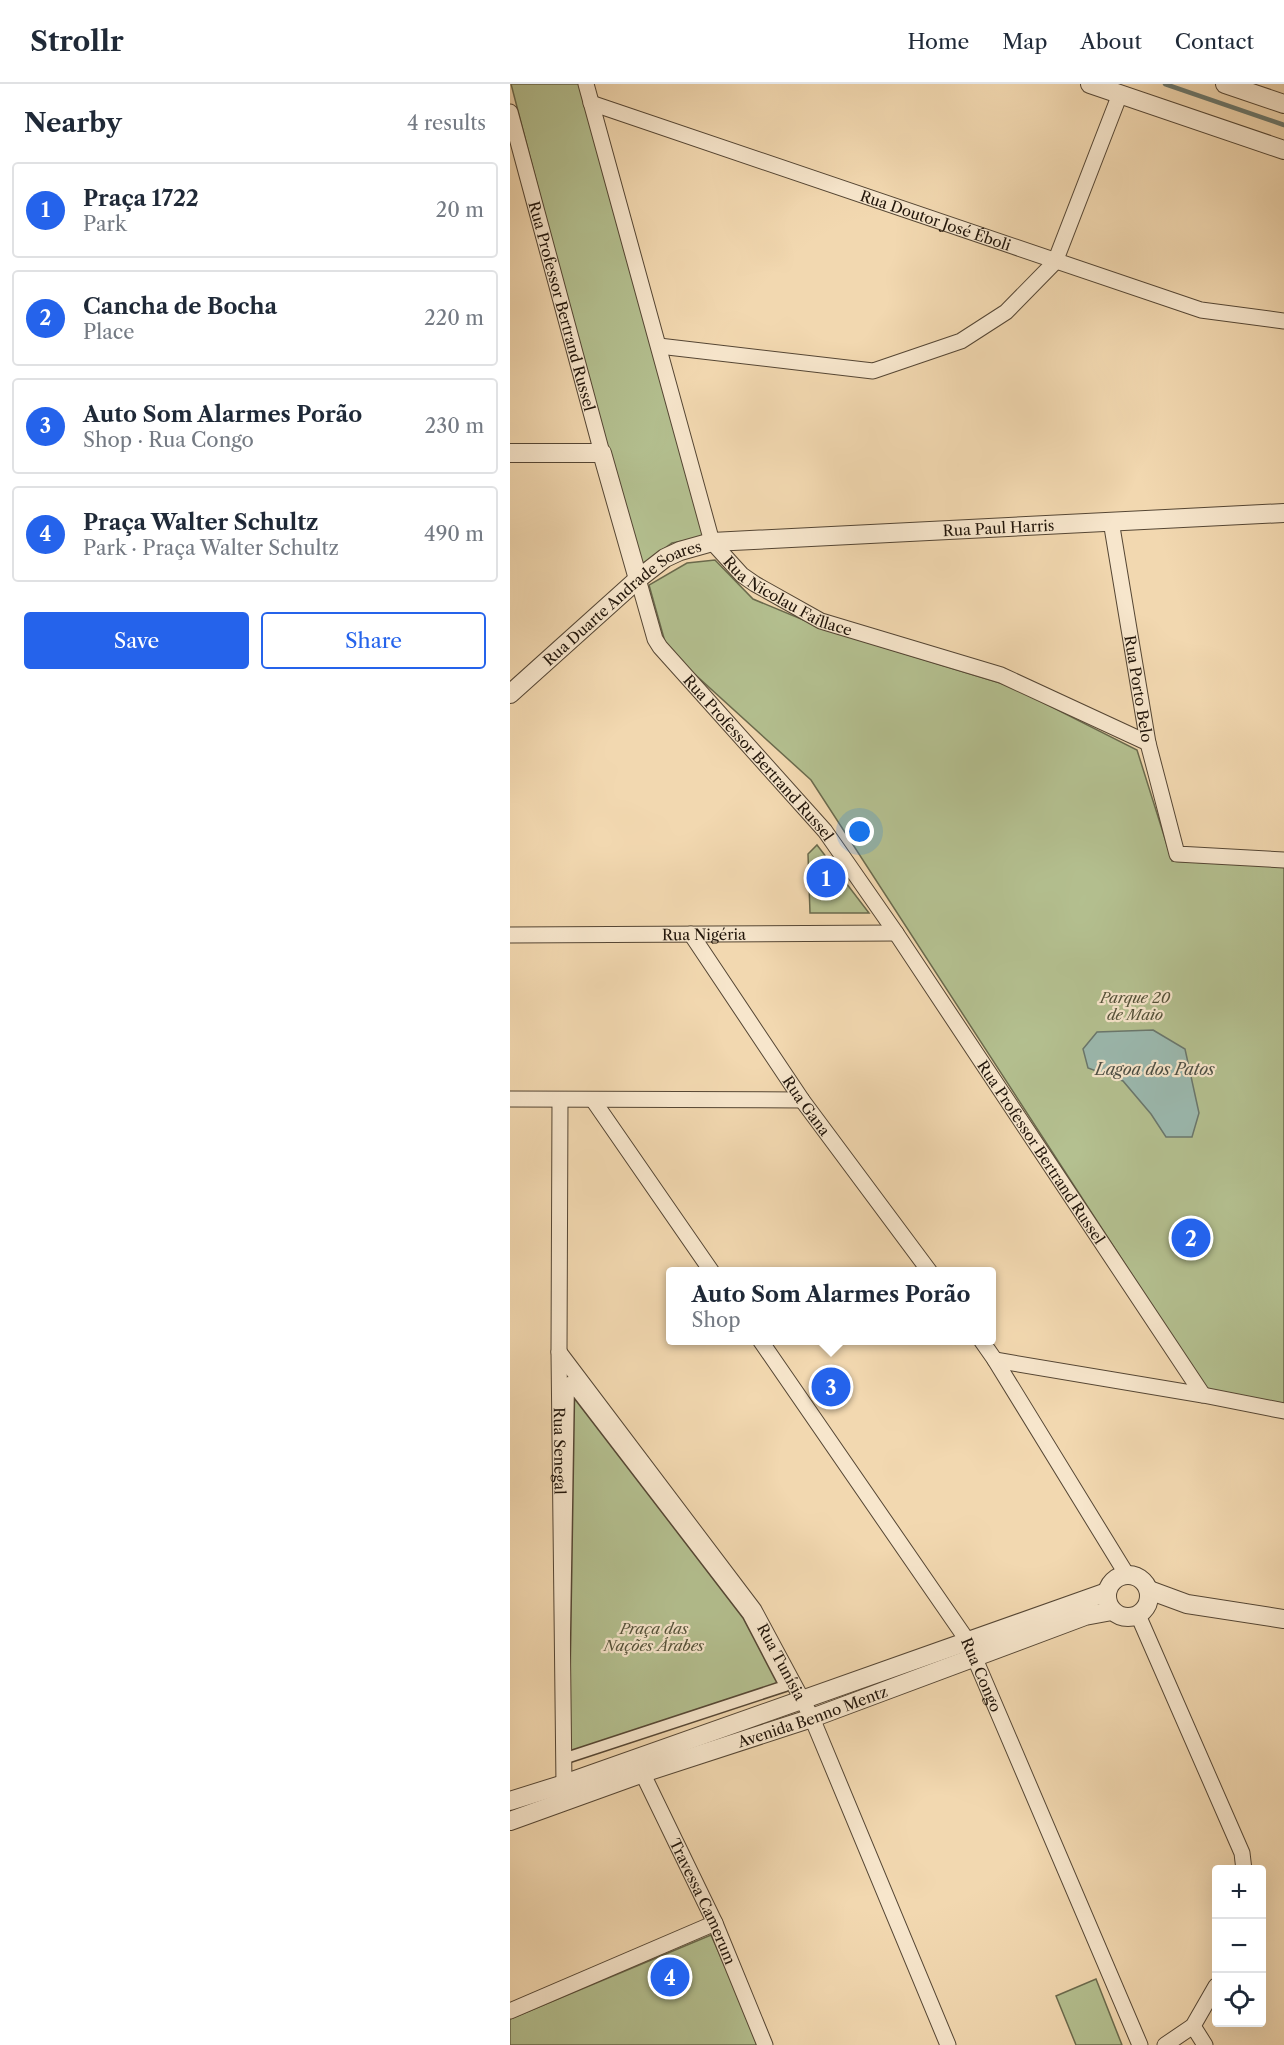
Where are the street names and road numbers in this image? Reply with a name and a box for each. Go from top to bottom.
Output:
street label: Rua Doutor José Éboli [858,186,1014,254]
street label: Rua Professor Bertrand Russel [525,199,600,414]
street label: Rua Paul Harris [942,515,1055,540]
street label: Rua Duarte Andrade Soares [539,536,704,669]
street label: Rua Nicolau Faillace [720,552,854,639]
street label: Rua Porto Belo [1121,634,1157,744]
street label: Rua Professor Bertrand Russel [680,670,838,845]
street label: Rua Nigéria [662,924,746,944]
street label: Rua Professor Bertrand Russel [974,1056,1110,1248]
street label: Rua Gana [779,1072,835,1139]
street label: Rua Senegal [550,1407,570,1495]
street label: Rua Tunísia [753,1620,810,1703]
street label: Rua Congo [957,1634,1006,1715]
street label: Avenida Benno Mentz [734,1681,890,1751]
street label: Travessa Camerum [666,1835,740,1967]

